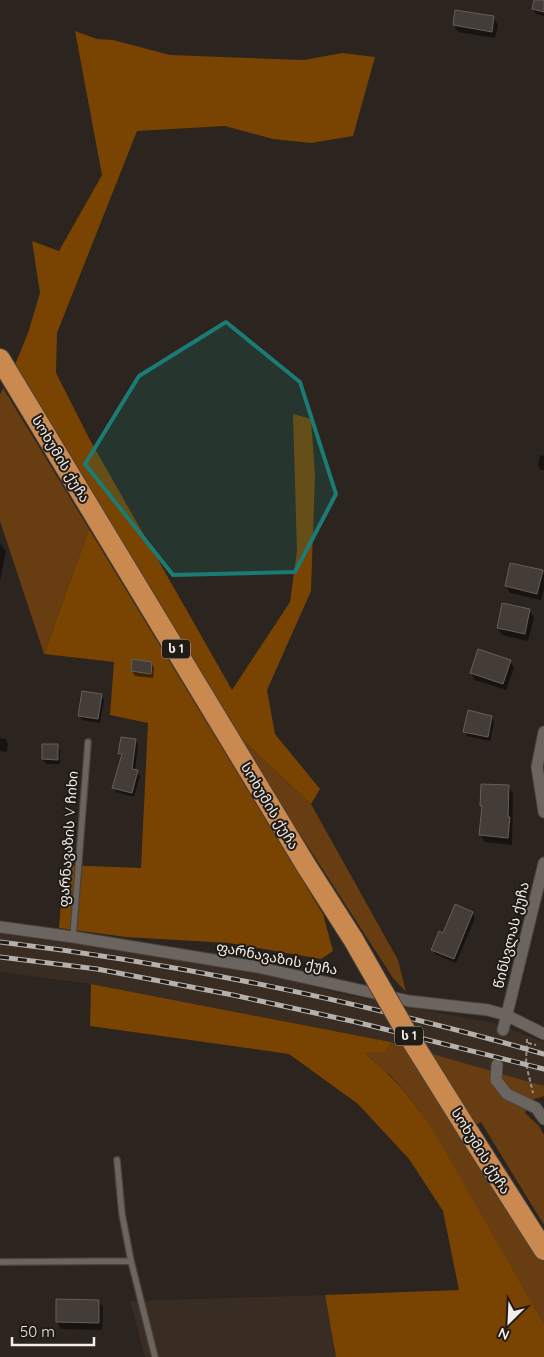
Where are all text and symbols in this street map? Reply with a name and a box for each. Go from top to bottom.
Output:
street label: სოხუმის ქუჩა [28,412,94,506]
road number: ს 1 [162,640,190,659]
street label: სოხუმის ქუჩა [237,759,303,853]
street label: ფარნავაზის V ჩიხი [54,770,82,908]
street label: წინსვლას ქუჩა [489,880,533,990]
street label: ფარნავაზის ქუჩა [215,937,339,979]
road number: ს 1 [395,1026,423,1046]
street label: სოხუმის ქუჩა [447,1105,515,1197]
north arrow [484,1297,534,1347]
scale bar [12,1314,95,1346]
text: 50 m [20,1322,55,1341]
text: N [495,1324,512,1344]

